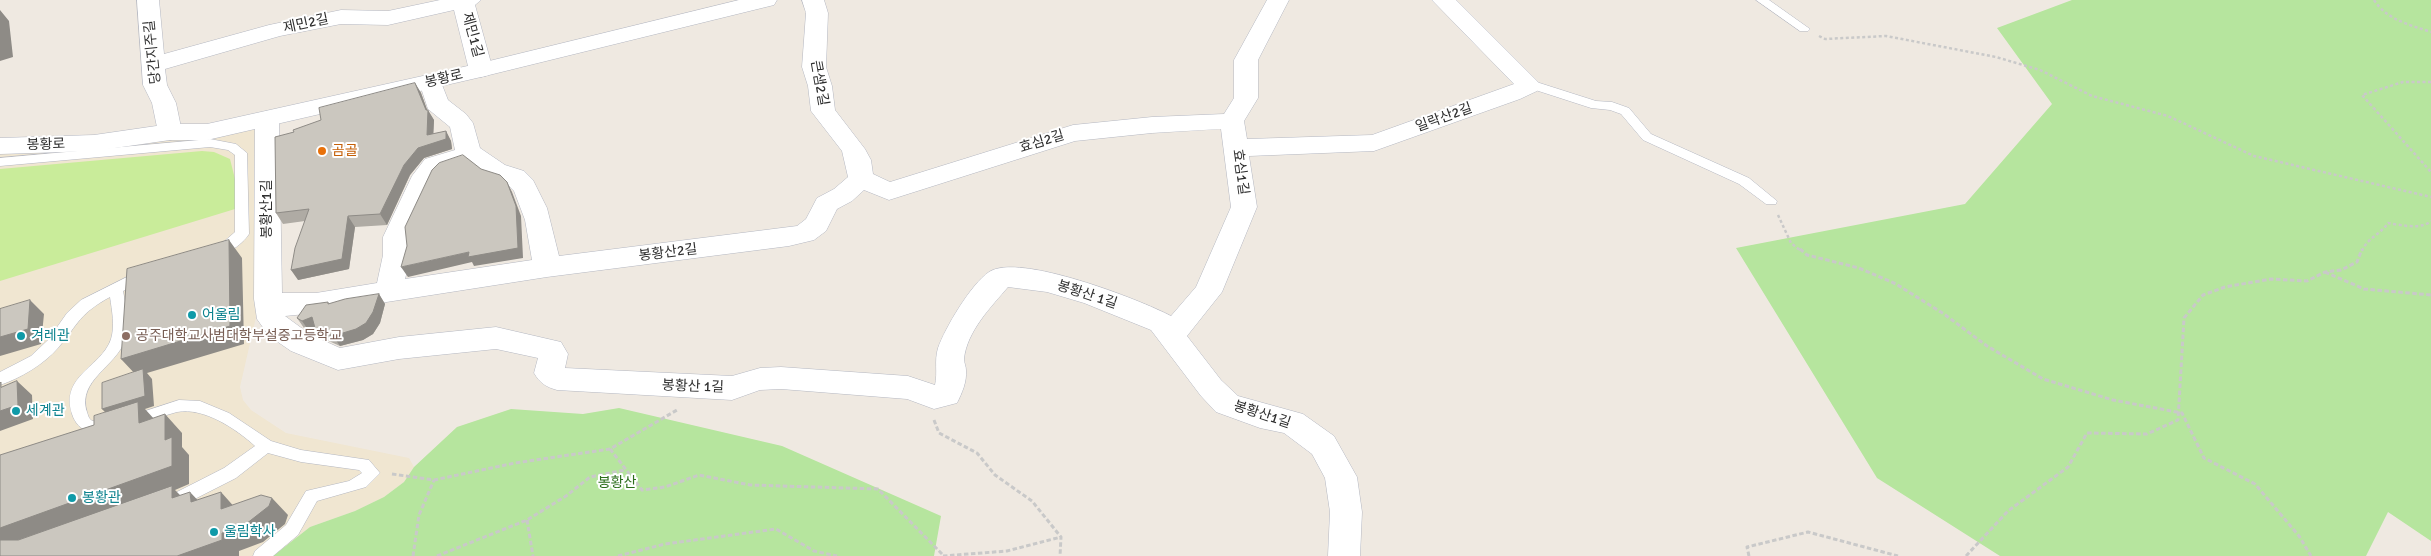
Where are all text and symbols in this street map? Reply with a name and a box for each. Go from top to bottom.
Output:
street label: 제민2길 [282,11,330,37]
street label: 제민1길 [458,11,486,59]
street label: 당간지주길 [141,19,165,85]
street label: 큰샘2길 [807,59,831,107]
street label: 봉황로 [423,66,465,92]
street label: 일락산2길 [1413,100,1475,136]
street label: 효심2길 [1017,127,1067,157]
street label: 봉황로 [26,136,66,154]
place label: 곰골 [332,143,358,159]
marker: 곰골 [316,145,328,157]
street label: 효심1길 [1228,148,1252,196]
street label: 봉황산1길 [259,179,275,239]
street label: 봉황산2길 [638,241,698,265]
street label: 봉황산 1길 [1055,277,1119,313]
place label: 어울림 [202,307,241,323]
marker: 어울림 [186,309,198,321]
place label: 겨레관 [31,328,70,344]
place label: 공주대학교사범대학부설중고등학교 [136,328,342,344]
marker: 겨레관 [15,330,27,342]
marker: 공주대학교사범대학부설중고등학교 [120,330,132,342]
street label: 봉황산 1길 [662,378,724,396]
street label: 봉황산1길 [1231,398,1293,432]
place label: 세계관 [26,403,65,419]
marker: 세계관 [10,405,22,417]
park label: 봉황산 [598,475,636,491]
place label: 봉황관 [82,490,121,506]
marker: 봉황관 [66,492,78,504]
place label: 울림학사 [224,524,276,540]
marker: 울림학사 [208,526,220,538]

